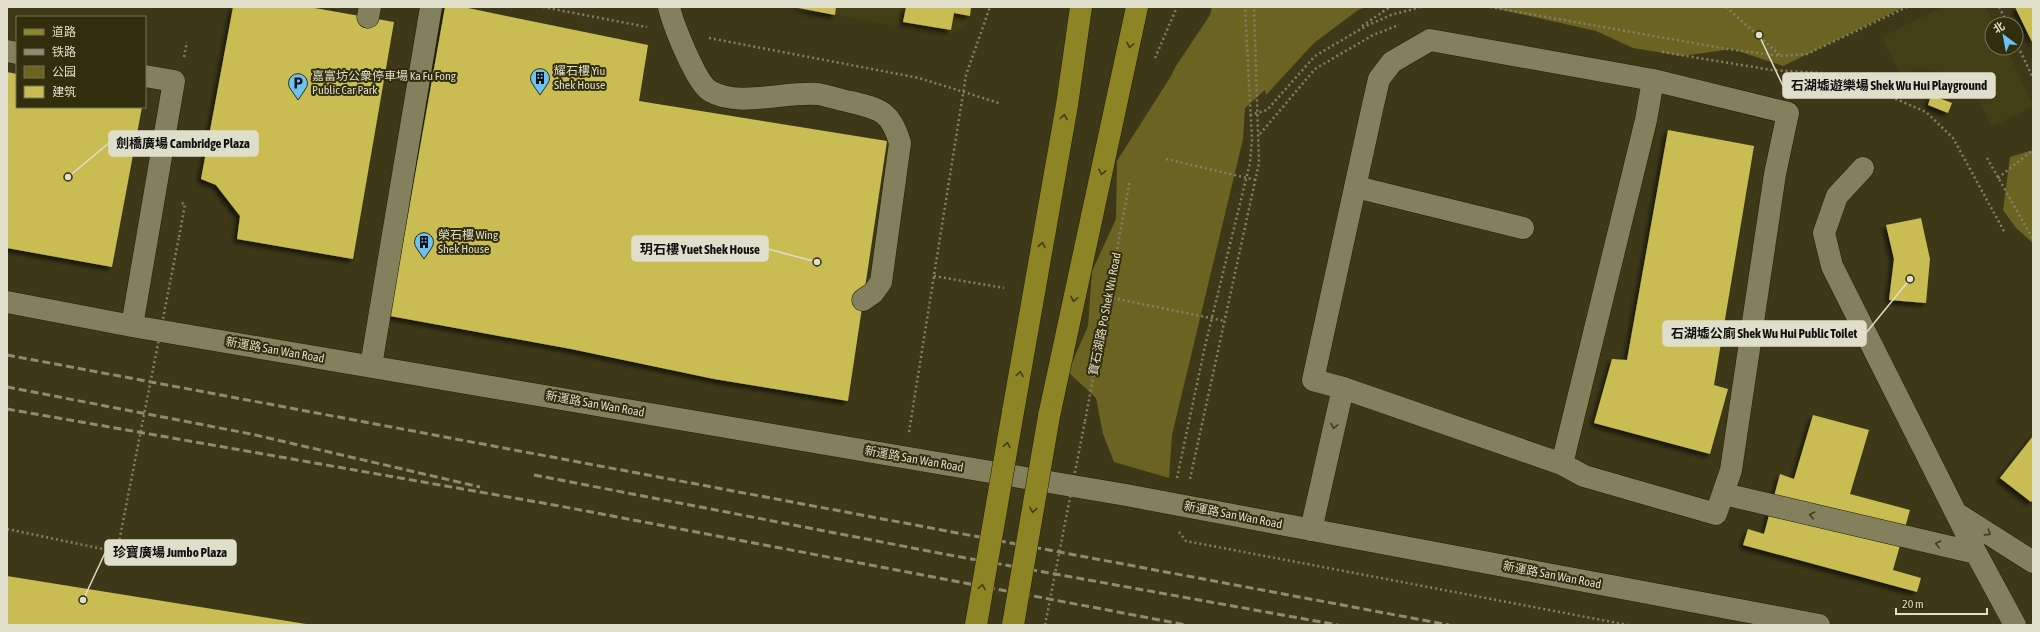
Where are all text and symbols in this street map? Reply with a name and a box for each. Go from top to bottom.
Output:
legend [16,16,146,108]
north arrow [1984,16,2024,56]
text: 北 [1991,20,2007,36]
text: 道路 [52,25,76,39]
one-way arrow [1126,42,1134,48]
text: 铁路 [52,45,76,59]
place label: 耀石樓 Yiu Shek House [554,64,605,92]
text: 公园 [52,65,76,79]
building icon: 耀石樓 Yiu Shek House [529,67,551,95]
place label: 嘉富坊公衆停車場 Ka Fu Fong Public Car Park [312,69,457,97]
parking icon: 嘉富坊公衆停車場 Ka Fu Fong Public Car Park [287,72,309,100]
callout: 石湖墟遊樂場 Shek Wu Hui Playground [1783,73,1995,98]
text: 石湖墟遊樂場 Shek Wu Hui Playground [1791,78,1987,93]
text: 建筑 [52,85,76,99]
one-way arrow [1060,114,1068,120]
callout: 劍橋廣場 Cambridge Plaza [109,131,258,156]
text: 劍橋廣場 Cambridge Plaza [116,136,250,151]
one-way arrow [1099,169,1107,175]
place label: 榮石樓 Wing Shek House [438,228,499,256]
building icon: 榮石樓 Wing Shek House [413,231,435,259]
callout: 玥石樓 Yuet Shek House [632,236,768,261]
text: 玥石樓 Yuet Shek House [640,242,760,257]
one-way arrow [1037,242,1046,249]
street label: 寶石湖路 Po Shek Wu Road [1086,251,1124,377]
one-way arrow [1071,296,1079,302]
callout: 石湖墟公廁 Shek Wu Hui Public Toilet [1663,321,1866,346]
text: 石湖墟公廁 Shek Wu Hui Public Toilet [1671,326,1858,341]
street label: 新運路 San Wan Road [225,334,325,366]
one-way arrow [1015,370,1024,377]
street label: 新運路 San Wan Road [545,388,645,420]
one-way arrow [1331,423,1339,429]
one-way arrow [1003,442,1011,448]
street label: 新運路 San Wan Road [864,443,964,475]
street label: 新運路 San Wan Road [1183,499,1283,531]
one-way arrow [1029,507,1037,513]
one-way arrow [1808,511,1815,519]
one-way arrow [1984,529,1991,536]
callout: 珍寶廣場 Jumbo Plaza [105,540,236,565]
one-way arrow [1935,541,1941,549]
text: 珍寶廣場 Jumbo Plaza [113,545,227,560]
street label: 新運路 San Wan Road [1502,559,1602,591]
one-way arrow [978,583,986,590]
scale bar [1896,590,1987,616]
text: 20 m [1902,597,1924,611]

